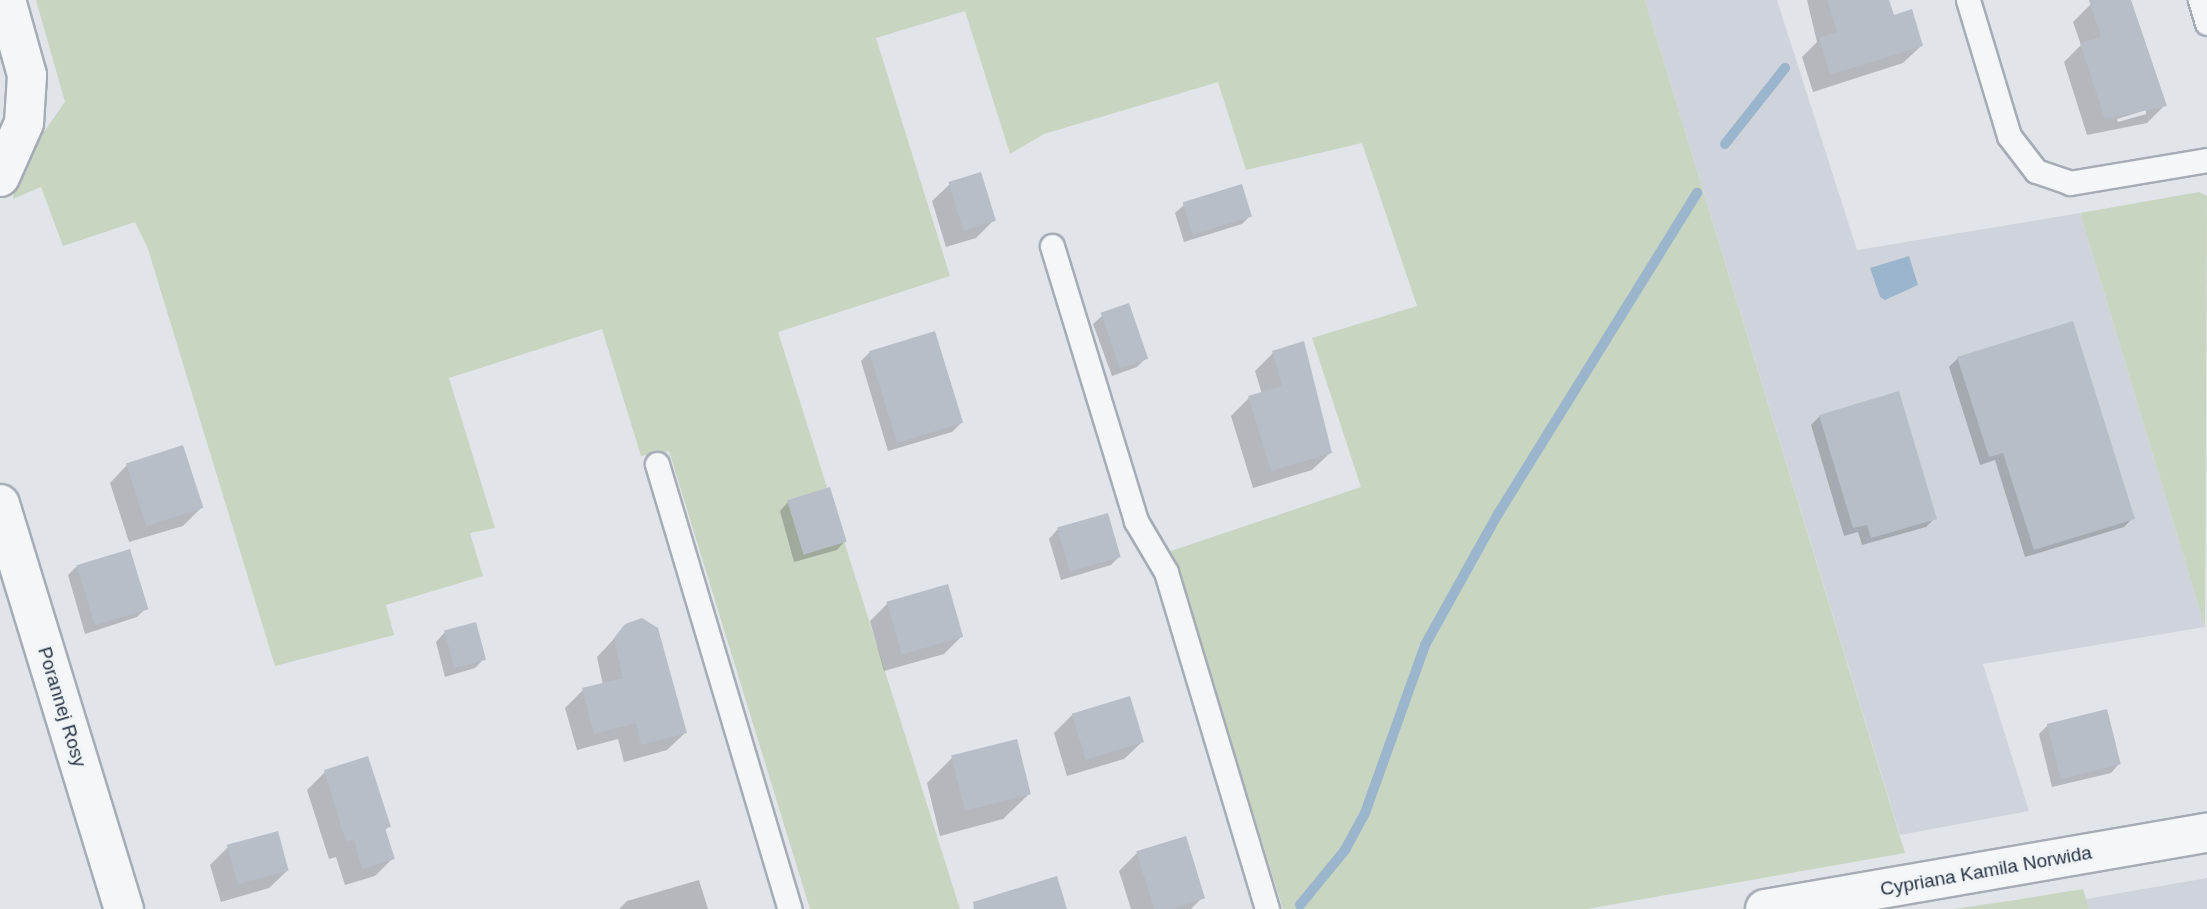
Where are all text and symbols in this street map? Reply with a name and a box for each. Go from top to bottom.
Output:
street label: Porannej Rosy [33,644,91,770]
street label: Cypriana Kamila Norwida [1878,841,2094,901]

